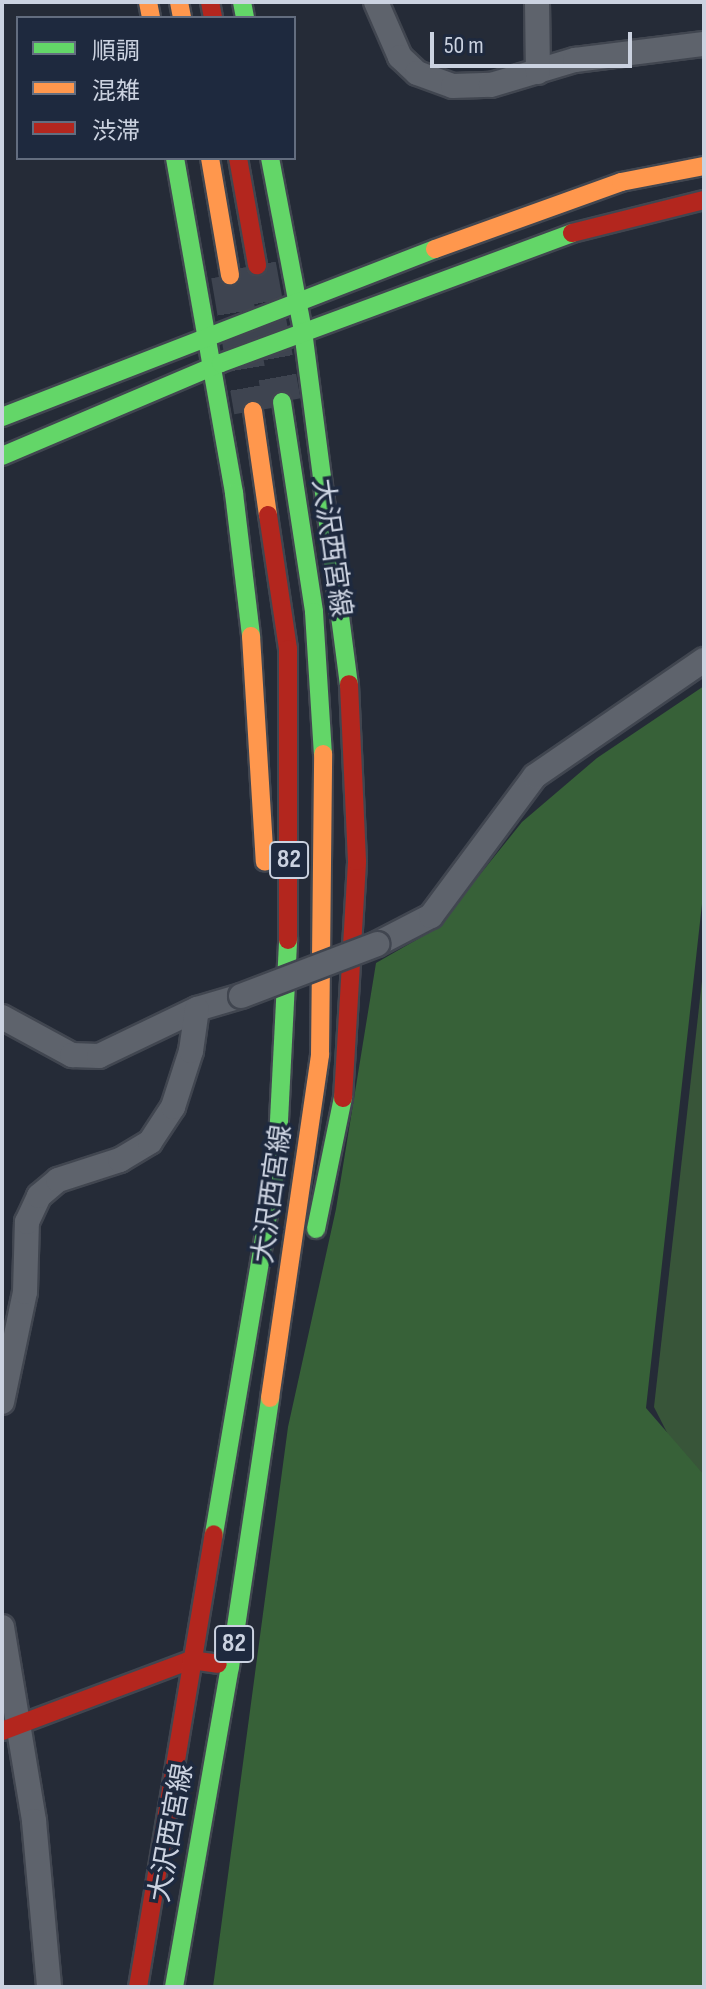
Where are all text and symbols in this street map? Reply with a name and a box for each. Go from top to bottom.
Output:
legend [16,16,296,160]
scale bar [434,16,636,66]
text: 50 m [444,31,484,60]
text: 順調 [92,37,140,66]
text: 混雑 [92,77,140,106]
text: 渋滞 [92,117,140,146]
street label: 大沢西宮線 [305,476,357,620]
road number: 82 [269,838,309,882]
street label: 大沢西宮線 [247,1122,299,1266]
road number: 82 [214,1622,254,1666]
street label: 大沢西宮線 [143,1761,201,1905]

